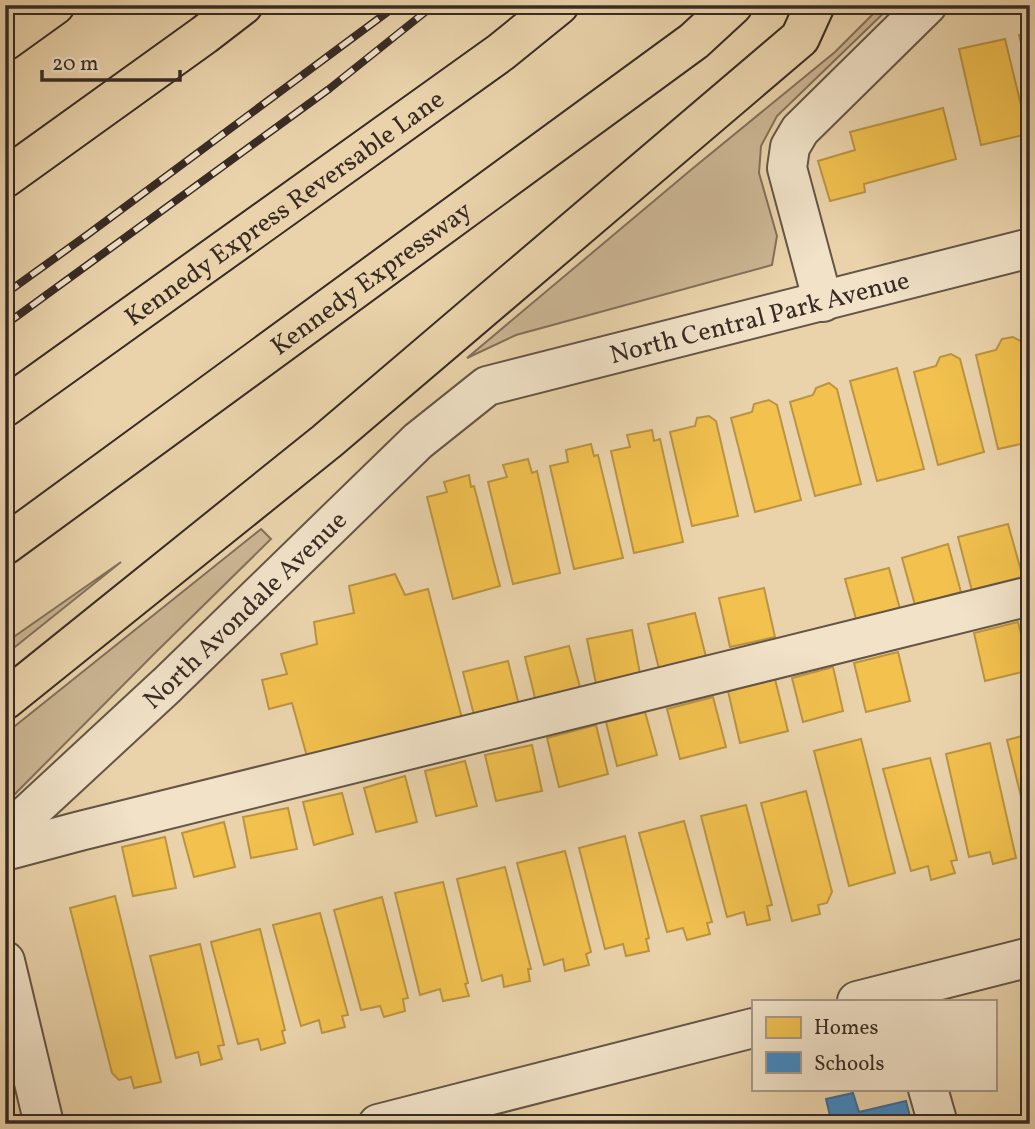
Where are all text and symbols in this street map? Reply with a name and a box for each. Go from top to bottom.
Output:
scale bar [42,38,180,82]
text: 20 m [52,50,98,79]
street label: Kennedy Express Reversable Lane [118,82,452,336]
street label: Kennedy Expressway [264,194,480,365]
street label: North Central Park Avenue [606,263,914,374]
street label: North Avondale Avenue [136,503,356,718]
legend [752,1000,996,1090]
text: Homes [814,1014,879,1043]
text: Schools [814,1050,884,1079]

